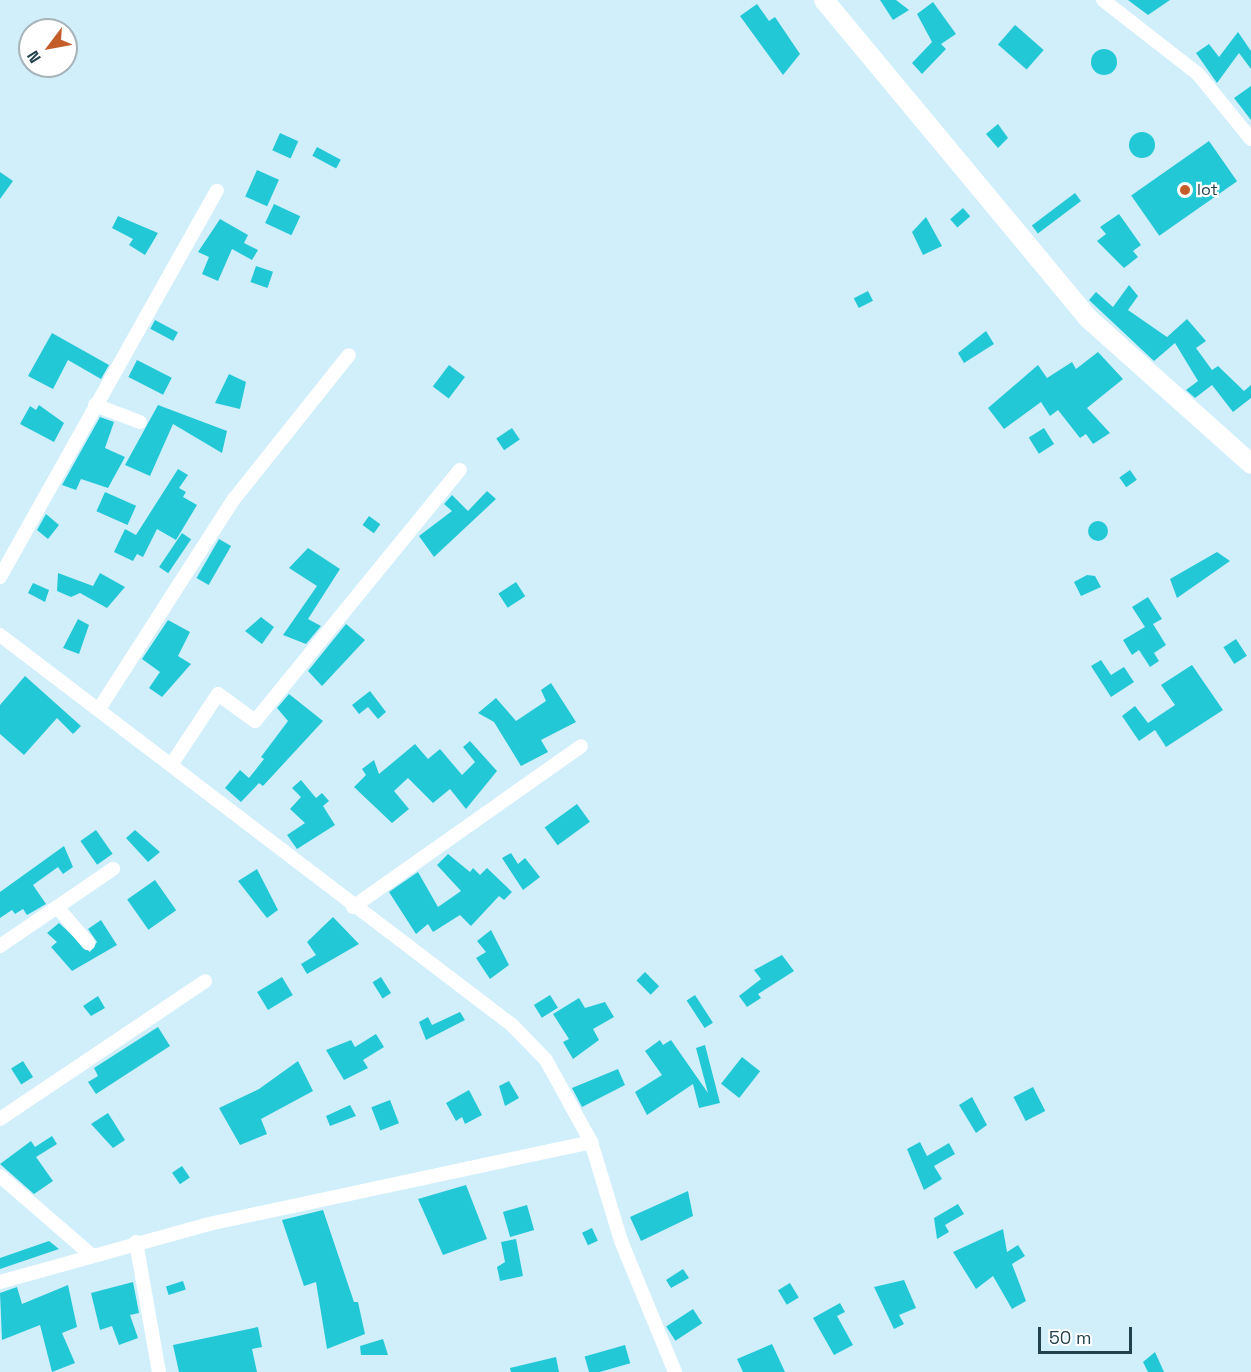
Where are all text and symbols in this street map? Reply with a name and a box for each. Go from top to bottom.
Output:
north arrow [18,18,78,78]
text: N [22,47,46,67]
place label: lot [1197,180,1218,200]
marker: lot [1178,183,1192,197]
scale bar [1041,1315,1136,1353]
text: 50 m [1049,1326,1091,1349]

